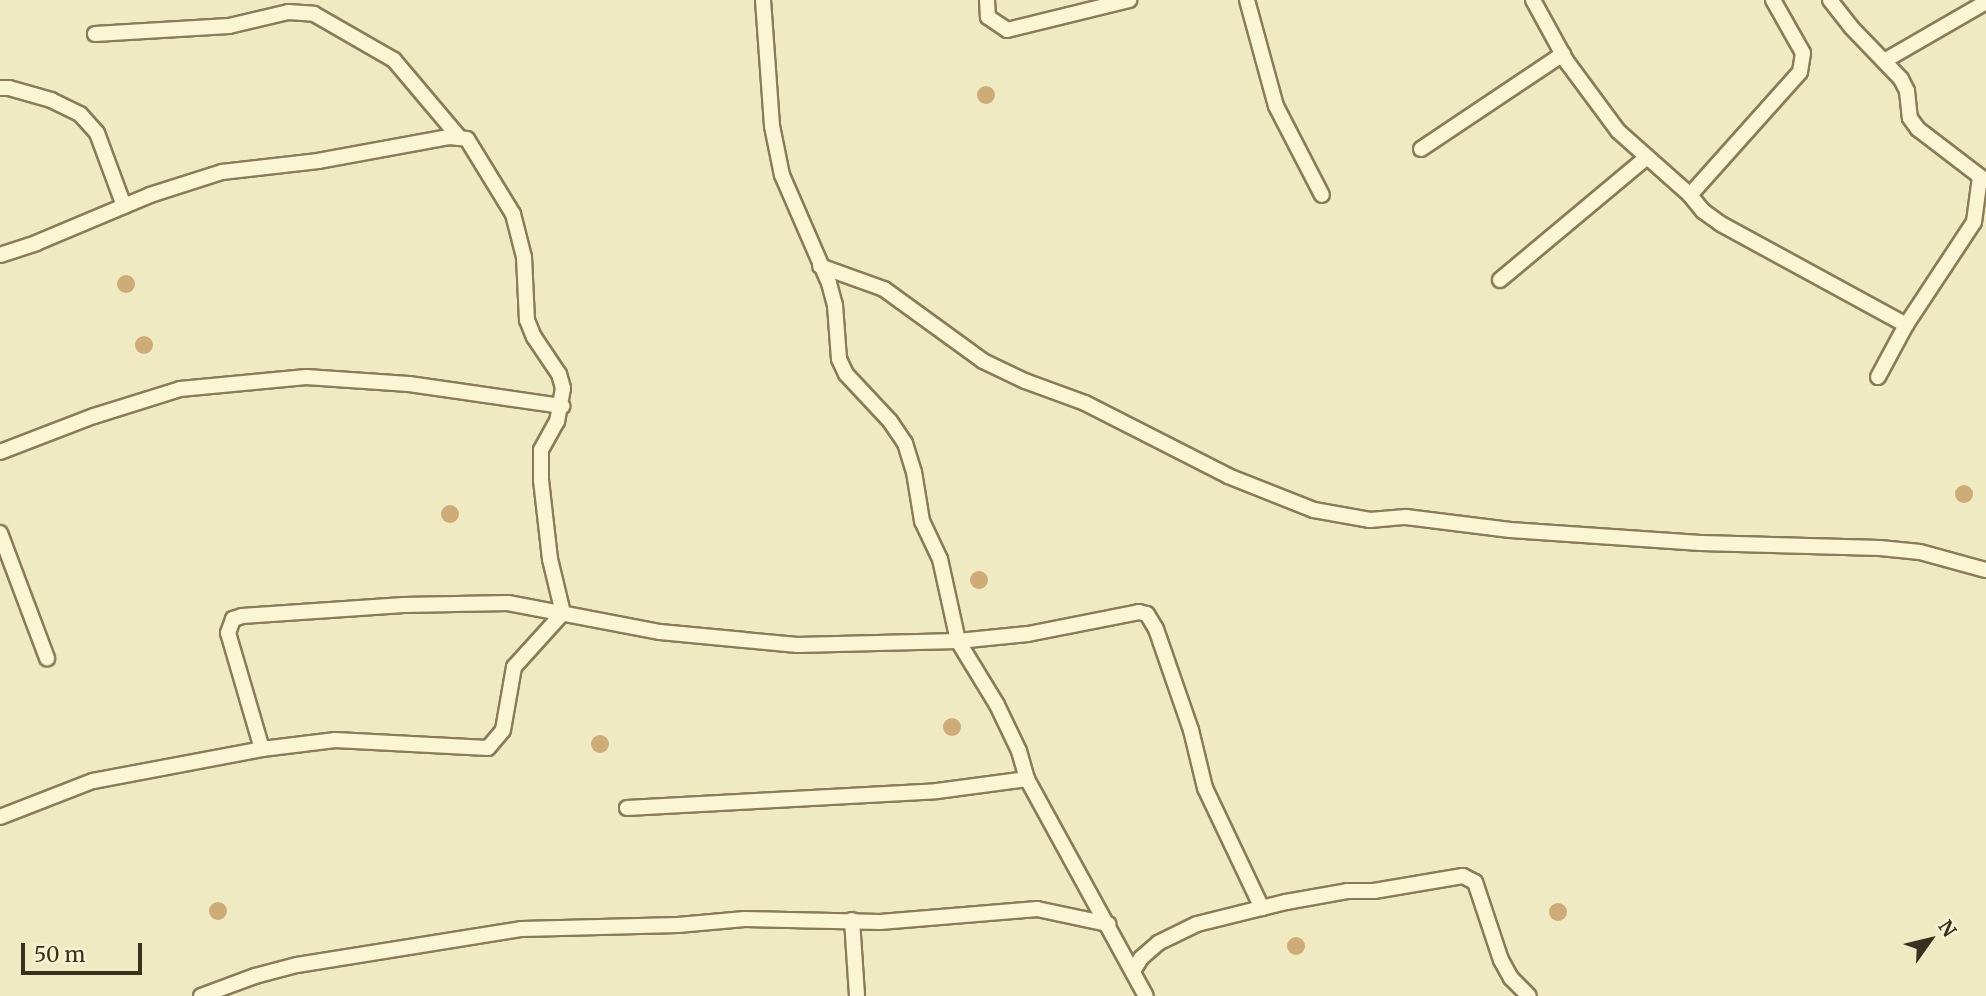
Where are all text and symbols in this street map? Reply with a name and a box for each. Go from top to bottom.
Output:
north arrow [1895,905,1965,975]
text: N [1933,915,1962,941]
scale bar [24,930,145,974]
text: 50 m [34,941,85,968]

